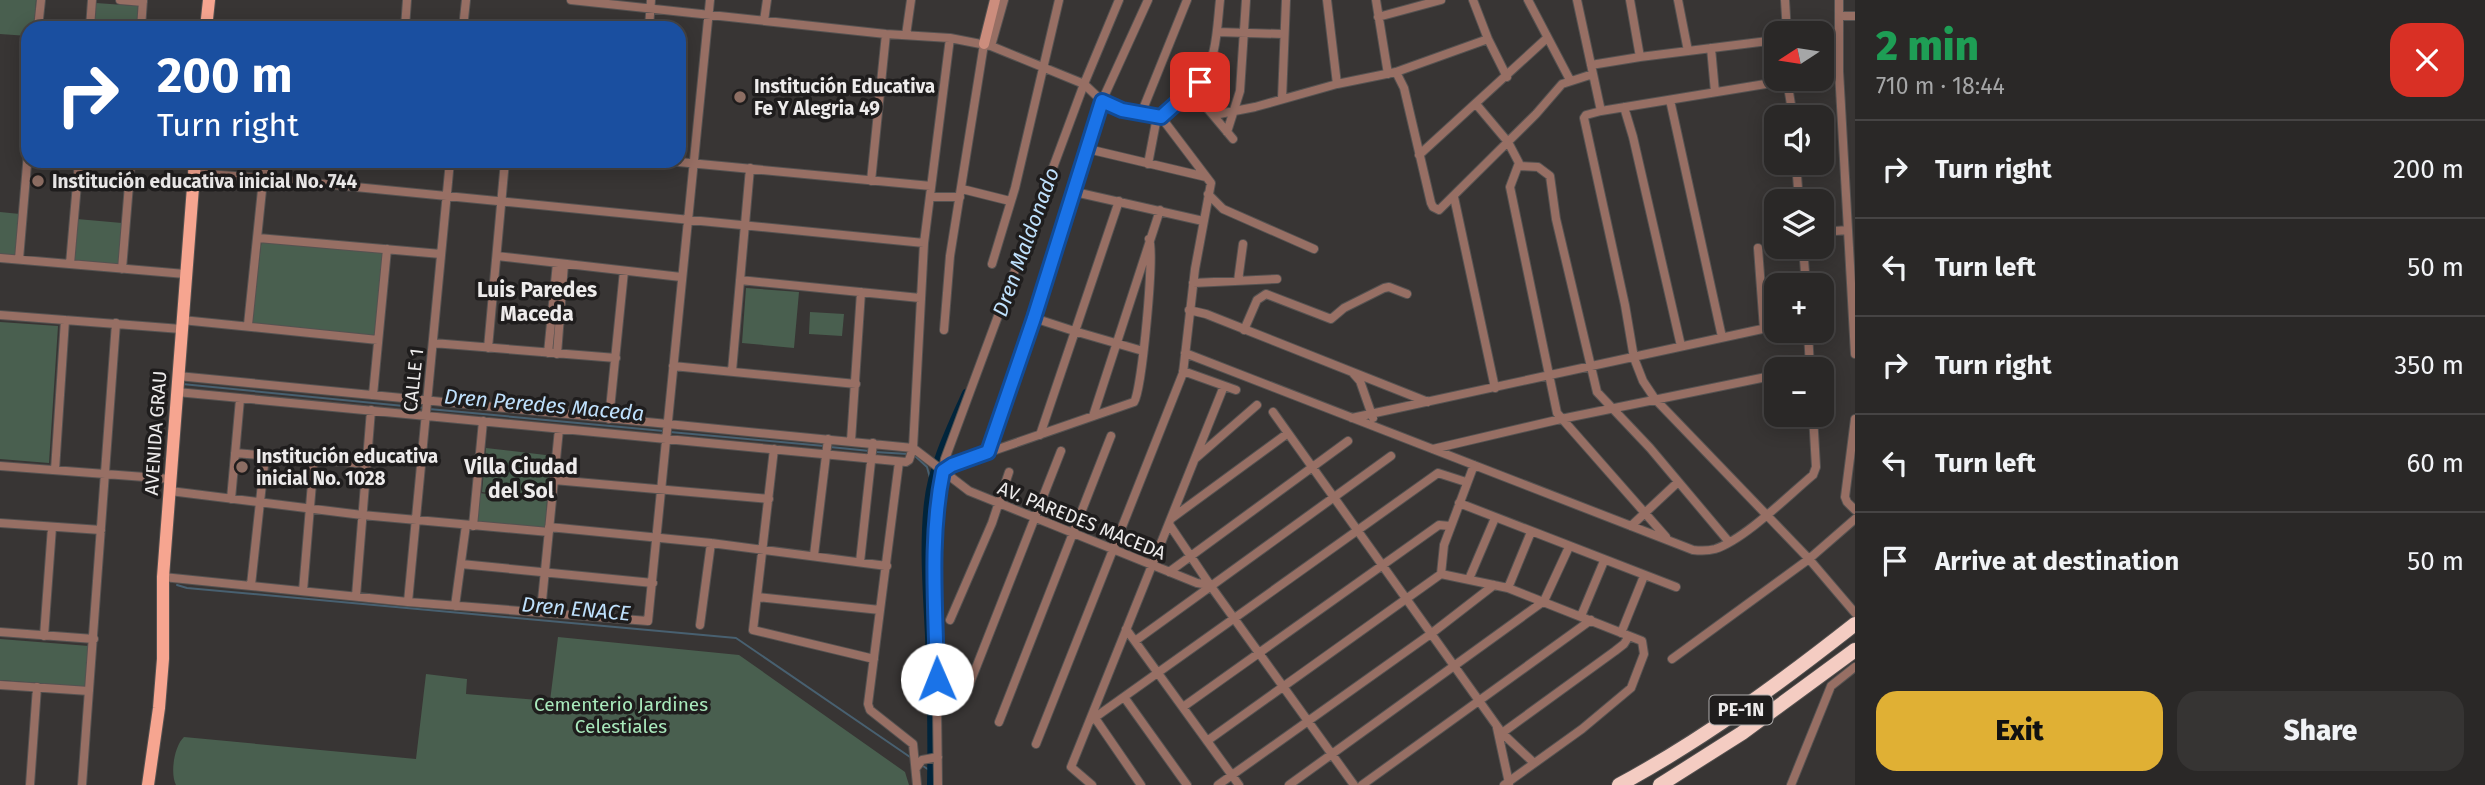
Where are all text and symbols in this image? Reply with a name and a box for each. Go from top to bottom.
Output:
north arrow [1764,21,1834,91]
map controls [1764,21,1834,427]
text: 2 min [1876,21,1979,71]
button: close [2390,23,2464,97]
text: 200 m [157,46,293,105]
icon: right [42,49,133,140]
pin [1170,52,1230,112]
icon: arrive [1181,63,1219,101]
text: 710 m · 18:44 [1876,72,2005,100]
place label: Institución Educativa Fe Y Alegria 49 [754,75,935,120]
marker: Institución Educativa Fe Y Alegria 49 [732,89,748,105]
button: sound [1764,105,1834,175]
text: Turn right [157,106,299,144]
icon: right [1876,150,1914,188]
text: Turn right [1935,154,2052,185]
text: 200 m [2393,154,2464,185]
water label: Dren Maldonado [987,164,1065,320]
place label: Institución educativa inicial No. 744 [52,170,358,193]
marker: Institución educativa inicial No. 744 [30,173,46,189]
button: layers [1764,189,1834,259]
icon: left [1876,248,1914,286]
text: Turn left [1935,252,2036,283]
text: 50 m [2407,252,2464,283]
button: + [1764,273,1834,343]
district label: Luis Paredes Maceda [477,277,597,327]
icon: right [1876,346,1914,384]
street label: CALLE 1 [399,347,428,413]
text: Turn right [1935,350,2052,381]
text: 350 m [2394,350,2464,381]
button: − [1764,357,1834,427]
street label: AVENIDA GRAU [140,370,171,496]
water label: Dren Peredes Maceda [443,383,645,427]
icon: left [1876,444,1914,482]
place label: Institución educativa inicial No. 1028 [256,445,438,490]
text: Turn left [1935,448,2036,479]
text: 60 m [2406,448,2464,479]
district label: Villa Ciudad del Sol [463,454,578,504]
marker: Institución educativa inicial No. 1028 [234,459,250,475]
street label: AV. PAREDES MACEDA [994,476,1169,565]
icon: arrive [1876,542,1914,580]
text: Arrive at destination [1935,546,2179,577]
text: 50 m [2407,546,2464,577]
water label: Dren ENACE [521,591,632,627]
position arrow [900,642,974,716]
button: Exit [1876,691,2163,771]
button: Share [2177,691,2464,771]
park label: Cementerio Jardines Celestiales [534,693,708,738]
road number: PE-1N [1710,696,1772,724]

